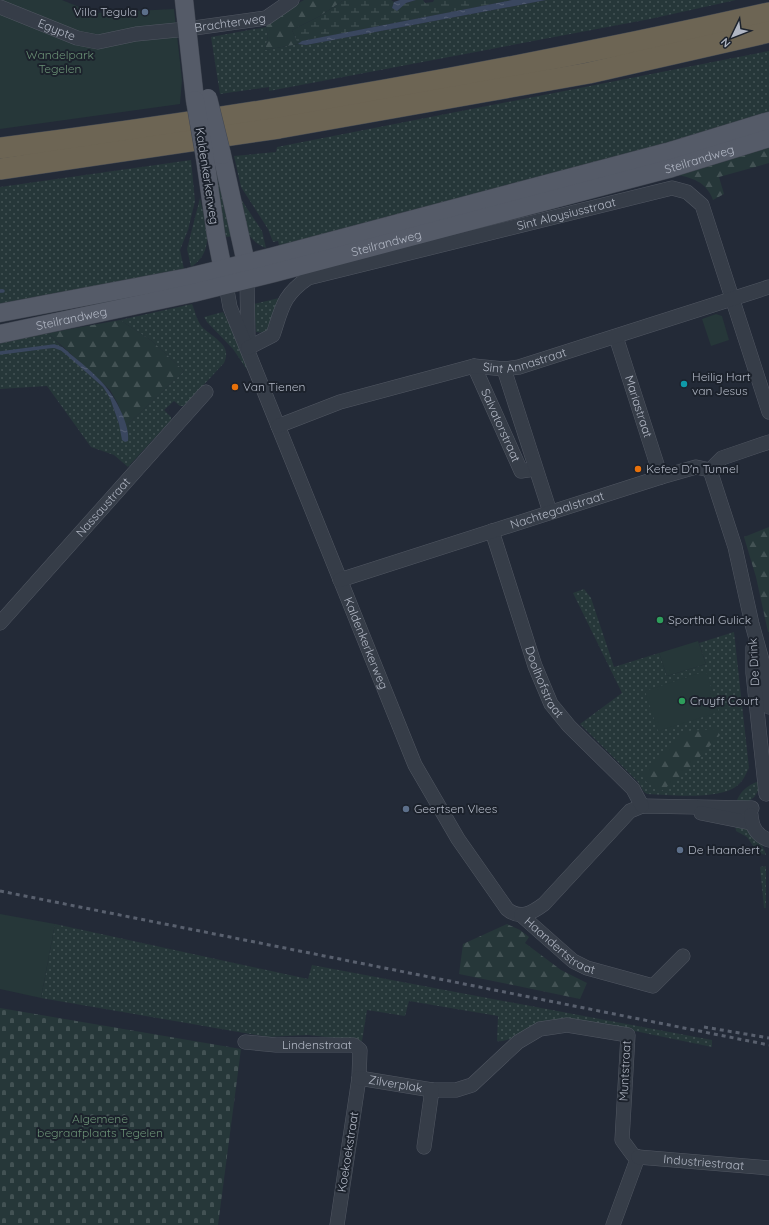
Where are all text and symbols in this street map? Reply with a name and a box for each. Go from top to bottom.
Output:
place label: Villa Tegula [74,4,137,19]
marker: Villa Tegula [140,7,150,17]
street label: Brachterweg [193,10,267,35]
street label: Egypte [36,15,78,44]
north arrow [713,16,753,56]
text: N [718,35,734,51]
park label: Wandelpark Tegelen [26,47,94,76]
street label: Kaldenkerkerweg [192,126,223,225]
street label: Steilrandweg [663,141,736,177]
street label: Sint Aloysiusstraat [515,194,617,233]
street label: Steilrandweg [349,226,423,259]
street label: Steilrandweg [34,304,108,333]
street label: Sint Annastraat [482,344,568,376]
place label: Heilig Hart van Jesus [692,369,751,398]
street label: Mariastraat [622,373,656,439]
place label: Van Tienen [243,379,306,394]
marker: Heilig Hart van Jesus [679,379,689,389]
marker: Van Tienen [230,382,240,392]
street label: Salvatorstraat [478,386,524,464]
place label: Kefee D'n Tunnel [646,461,739,476]
marker: Kefee D'n Tunnel [633,464,643,474]
street label: Nassaustraat [72,474,133,540]
street label: Nachtegaalstraat [508,488,606,532]
street label: Kaldenkerkerweg [341,595,392,691]
place label: Sporthal Gulick [668,612,751,627]
marker: Sporthal Gulick [655,615,665,625]
street label: De Drink [745,638,762,686]
street label: Doolhofstraat [522,644,567,721]
place label: Cruyff Court [690,693,759,708]
marker: Cruyff Court [677,696,687,706]
place label: Geertsen Vlees [414,801,498,816]
marker: Geertsen Vlees [401,804,411,814]
place label: De Haandert [688,842,760,857]
marker: De Haandert [675,845,685,855]
street label: Haandertstraat [522,914,597,977]
street label: Lindenstraat [282,1037,352,1052]
street label: Muntstraat [615,1040,634,1102]
street label: Zilverplak [368,1072,424,1095]
park label: Algemene begraafplaats Tegelen [37,1111,163,1140]
street label: Koekoekstraat [334,1111,361,1193]
street label: Industriestraat [663,1151,745,1173]

